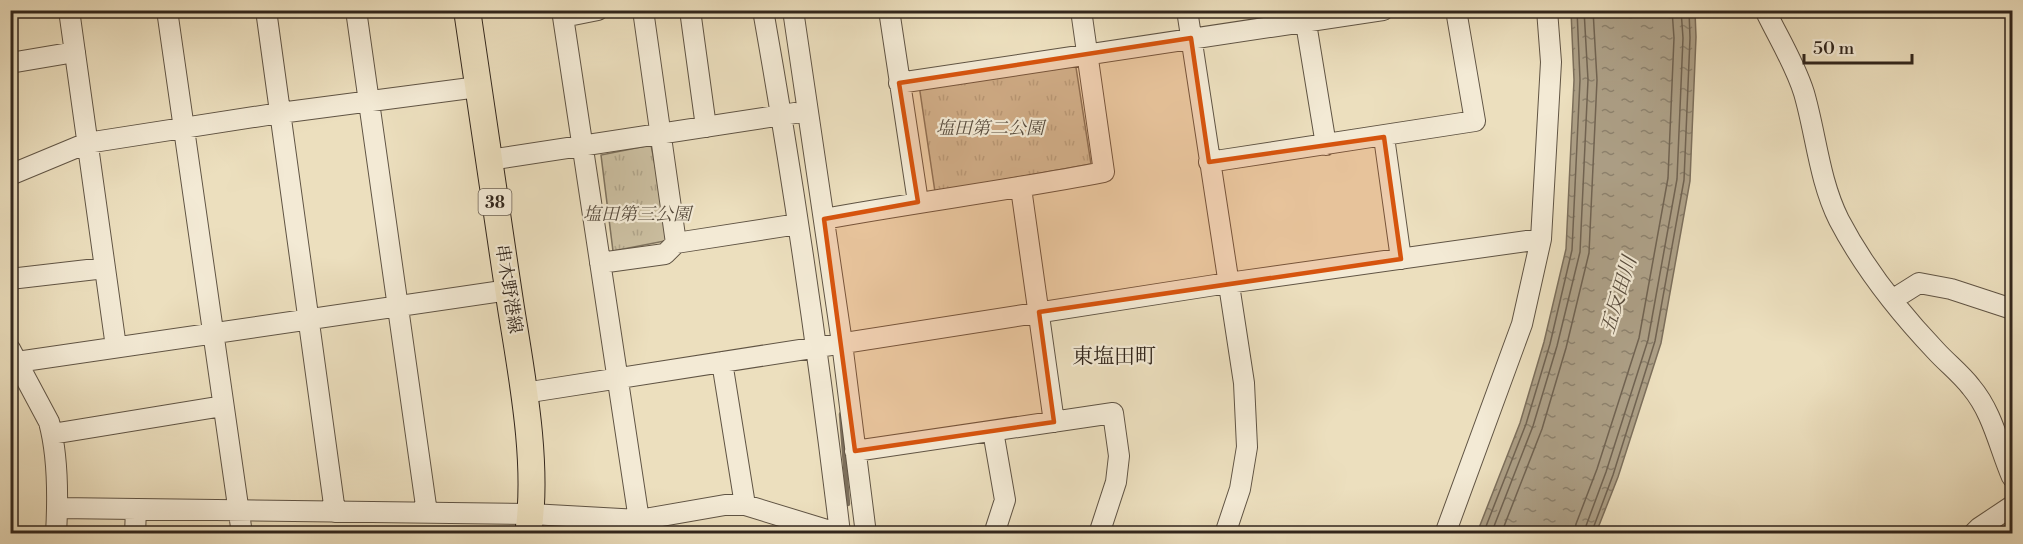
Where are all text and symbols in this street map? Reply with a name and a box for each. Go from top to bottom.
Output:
scale bar [1804,27,1912,65]
text: 50 m [1813,37,1855,60]
park label: 塩田第二公園 [936,117,1047,140]
road number: 38 [478,189,512,215]
park label: 塩田第三公園 [583,203,694,226]
street label: 串木野港線 [490,243,527,335]
water label: 五反田川 [1596,252,1644,337]
district label: 東塩田町 [1072,344,1156,370]

